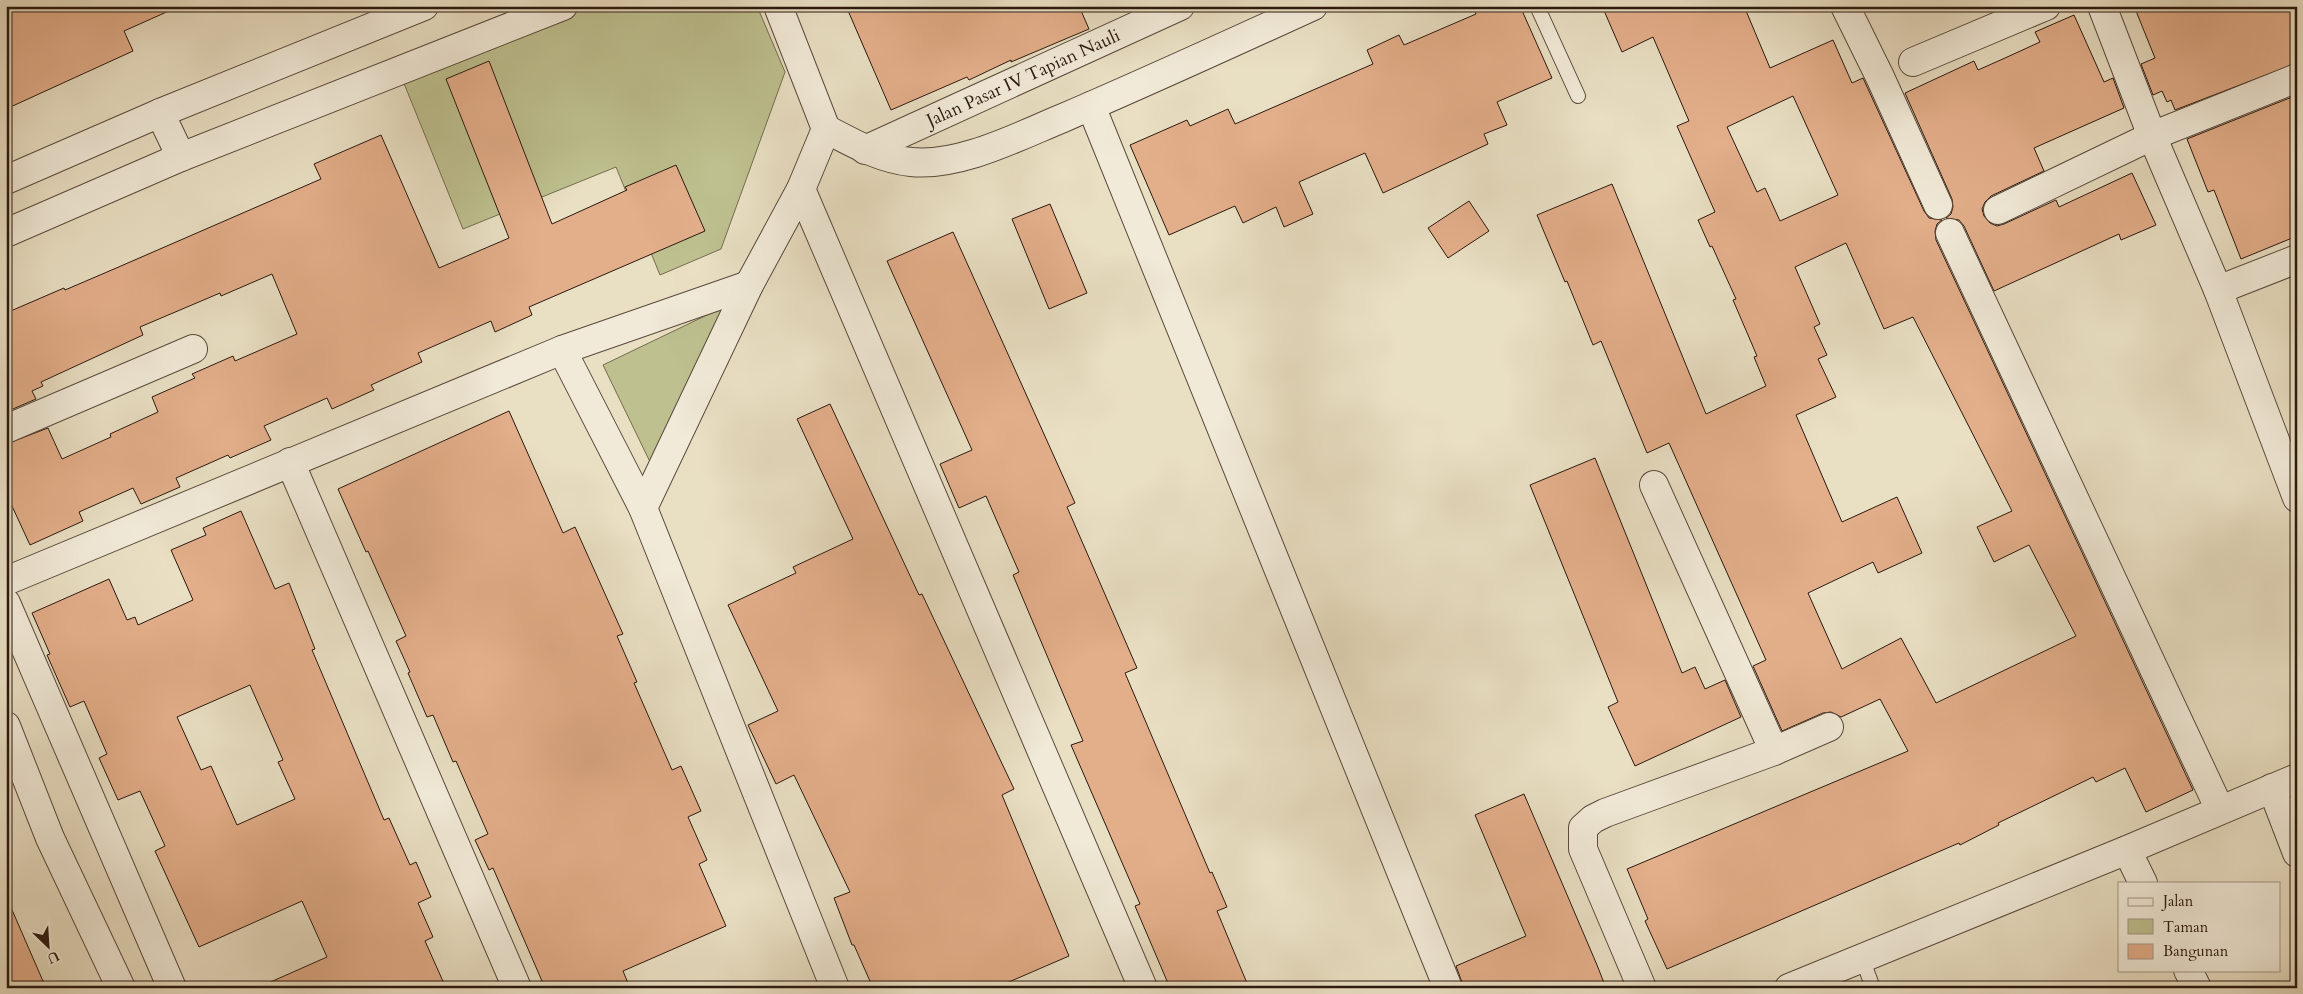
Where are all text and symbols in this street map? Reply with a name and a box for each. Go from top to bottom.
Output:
street label: Jalan Pasar IV Tapian Nauli [920,23,1124,134]
legend [2118,882,2280,972]
text: Jalan [2161,891,2194,911]
text: Taman [2163,917,2209,937]
north arrow [22,922,72,972]
text: Bangunan [2163,941,2229,961]
text: U [44,946,62,969]

